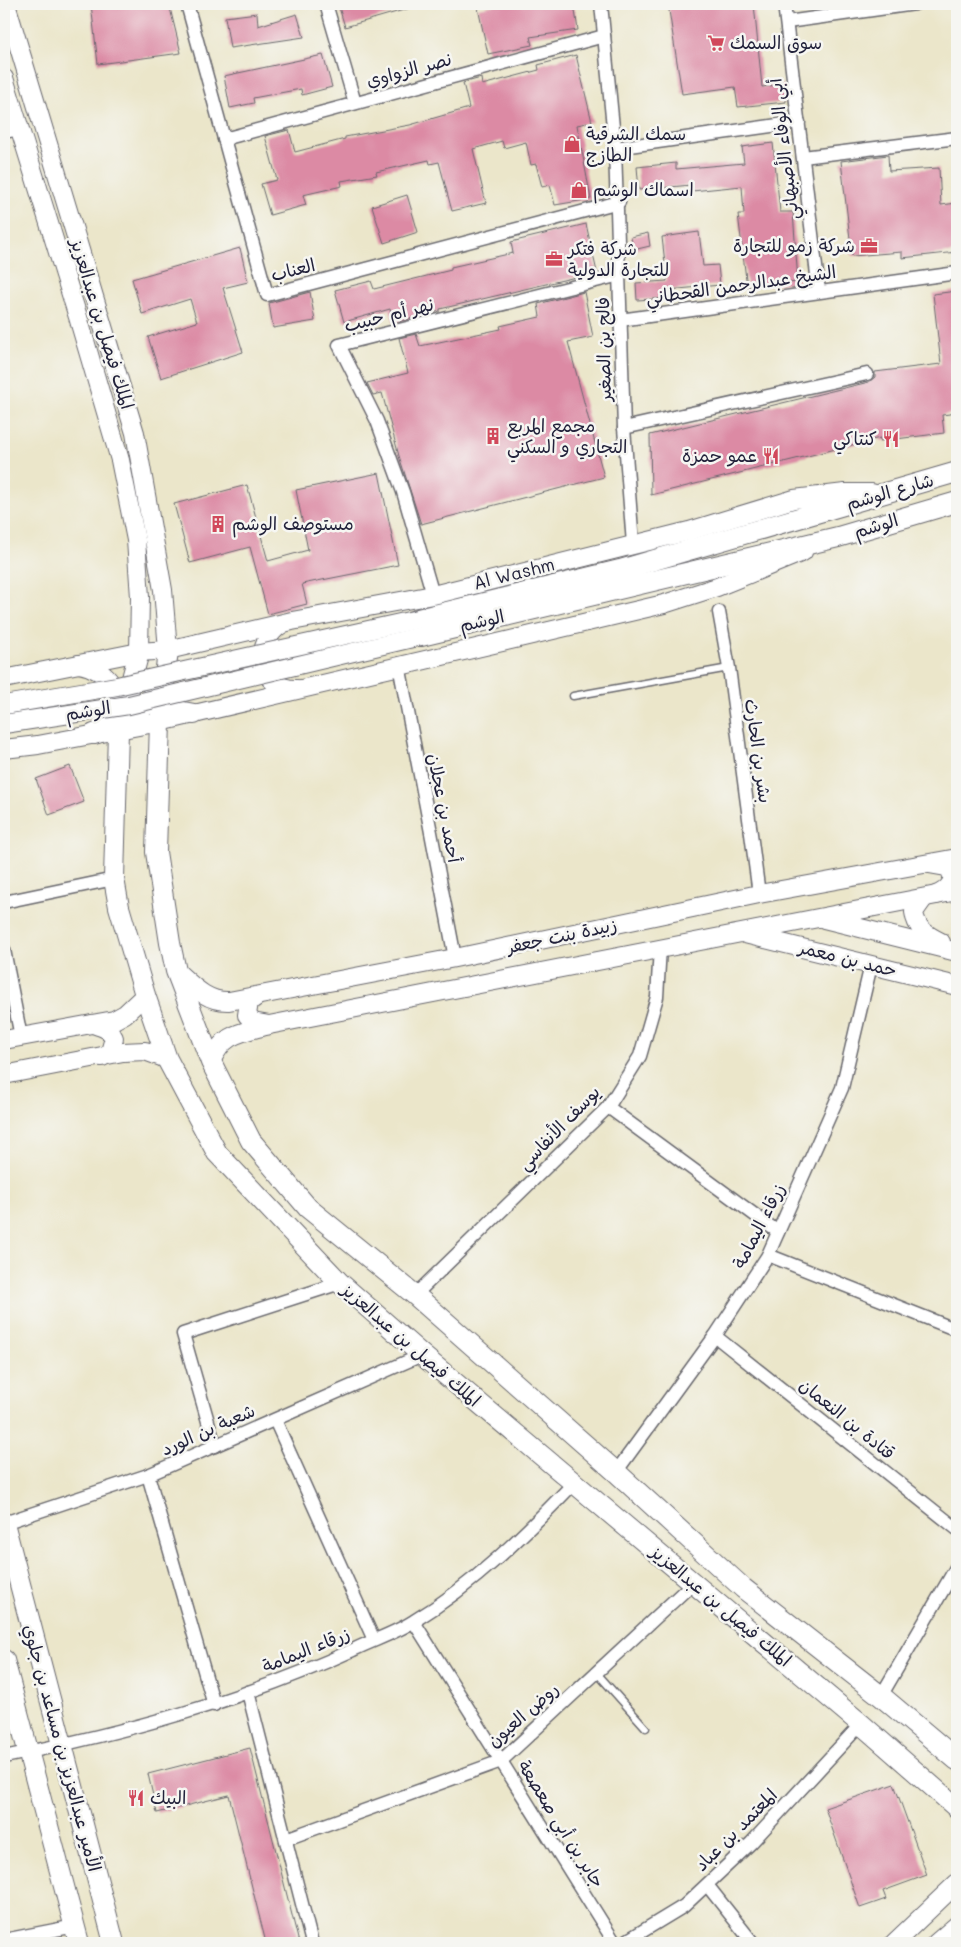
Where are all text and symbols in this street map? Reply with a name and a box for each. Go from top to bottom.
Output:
place label: سوق السمك [730,30,822,54]
supermarket icon: سوق السمك [706,33,726,53]
street label: نصر الزواوي [363,46,455,94]
street label: أبي الوفاء الأصبهاني [762,76,809,221]
place label: سمك الشرقية الطازج [586,121,686,167]
shop icon: سمك الشرقية الطازج [562,134,582,154]
place label: اسماك الوشم [593,177,694,204]
shop icon: اسماك الوشم [569,180,589,200]
place label: شركة زمو للتجارة [733,233,855,257]
street label: الملك فيصل بن عبدالعزيز [65,234,140,412]
place label: شركة فتكر للتجارة الدولية [566,236,669,281]
office icon: شركة زمو للتجارة [859,236,879,256]
office icon: شركة فتكر للتجارة الدولية [544,249,564,269]
street label: العناب [268,252,317,286]
street label: الشيخ عبدالرحمن القحطاني [644,259,838,314]
street label: نهر أم حبيب [342,291,437,340]
street label: فالح بن الصغير [590,297,617,403]
place label: مجمع المربع التجاري و السكني [507,413,627,463]
building icon: مجمع المربع التجاري و السكني [483,426,503,446]
place label: كنتاكي [833,426,877,455]
restaurant icon: كنتاكي [881,429,901,449]
place label: عمو حمزة [682,443,757,467]
restaurant icon: عمو حمزة [761,446,781,466]
street label: شارع الوشم [843,467,937,518]
street label: الوشم [851,507,902,546]
place label: مستوصف الوشم [232,511,354,538]
building icon: مستوصف الوشم [208,514,228,534]
street label: Al Washm [471,551,557,595]
street label: الوشم [457,603,507,640]
street label: الوشم [64,695,113,728]
street label: بشر بن الحارث [740,697,778,805]
street label: أحمد بن عجلان [423,751,467,865]
street label: زبيدة بنت جعفر [503,912,619,959]
street label: حمد بن معمر [795,934,900,982]
street label: يوسف الأنفاسي [512,1080,608,1178]
street label: زرقاء اليمامة [726,1179,790,1272]
street label: الملك فيصل بن عبدالعزيز [335,1276,486,1411]
street label: قتادة بن النعمان [795,1372,900,1464]
street label: شعبة بن الورد [157,1398,259,1461]
street label: الملك فيصل بن عبدالعزيز [645,1538,797,1671]
street label: الأمير عبدالعزيز بن مساعد بن جلوي [16,1621,108,1875]
street label: زرقاء اليمامة [258,1621,353,1678]
street label: روض العيون [481,1677,563,1752]
street label: جابر بن أبي صعصعة [509,1755,611,1895]
street label: المعتمد بن عباد [689,1783,782,1876]
place label: البيك [150,1785,186,1809]
restaurant icon: البيك [126,1788,146,1808]

